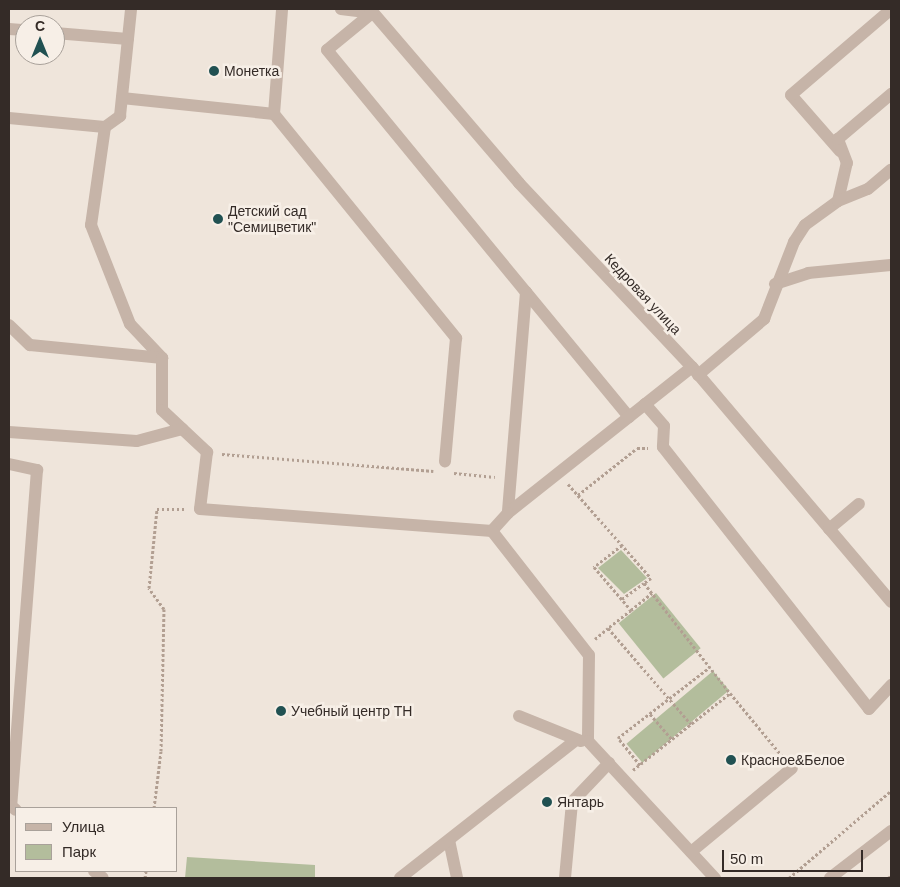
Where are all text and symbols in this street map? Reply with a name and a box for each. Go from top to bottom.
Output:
north arrow [15,15,65,65]
text: С [35,18,45,34]
place label: Монетка [224,63,279,79]
marker: Монетка [208,65,220,77]
place label: Детский сад "Семицветик" [228,203,316,236]
marker: Детский сад "Семицветик" [212,213,224,225]
street label: Кедровая улица [601,250,685,338]
place label: Учебный центр ТН [291,703,412,719]
marker: Учебный центр ТН [275,705,287,717]
place label: Красное&Белое [741,752,845,768]
marker: Красное&Белое [725,754,737,766]
place label: Янтарь [557,794,604,810]
marker: Янтарь [541,796,553,808]
legend [15,807,178,872]
text: Улица [62,818,105,835]
scale bar [725,840,866,872]
text: Парк [62,843,96,860]
text: 50 m [730,850,763,867]

